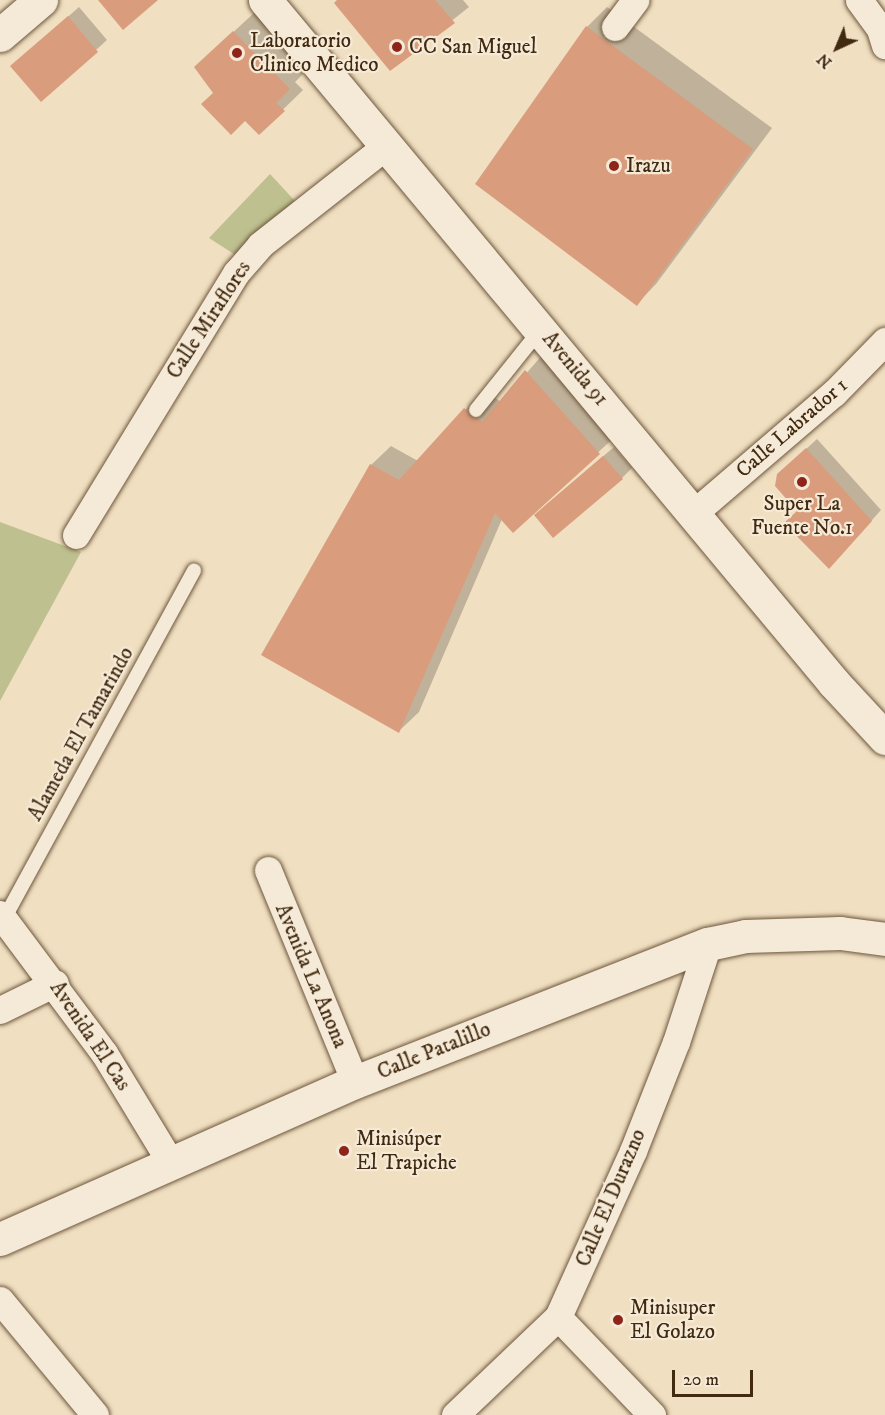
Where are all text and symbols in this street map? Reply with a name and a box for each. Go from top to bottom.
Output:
north arrow [807,18,867,78]
place label: Laboratorio Clinico Medico [250,28,379,78]
place label: CC San Miguel [409,34,537,60]
marker: CC San Miguel [390,40,404,54]
marker: Laboratorio Clinico Medico [228,44,246,62]
text: N [813,49,836,73]
place label: Irazu [626,153,671,179]
marker: Irazu [607,159,621,173]
street label: Calle Miraflores [162,256,256,384]
street label: Avenida 91 [537,327,613,411]
street label: Calle Labrador 1 [731,373,853,483]
marker: Super La Fuente No.1 [795,475,809,489]
place label: Super La Fuente No.1 [751,491,853,541]
street label: Alameda El Tamarindo [23,643,139,825]
street label: Avenida La Anona [269,900,353,1052]
street label: Avenida El Cas [44,976,136,1096]
street label: Calle Patalillo [374,1017,494,1085]
street label: Calle El Durazno [571,1125,651,1271]
place label: Minisúper El Trapiche [356,1126,457,1176]
marker: Minisúper El Trapiche [337,1144,351,1158]
place label: Minisuper El Golazo [630,1295,715,1345]
marker: Minisuper El Golazo [611,1313,625,1327]
scale bar [675,1358,756,1396]
text: 20 m [683,1369,719,1391]

